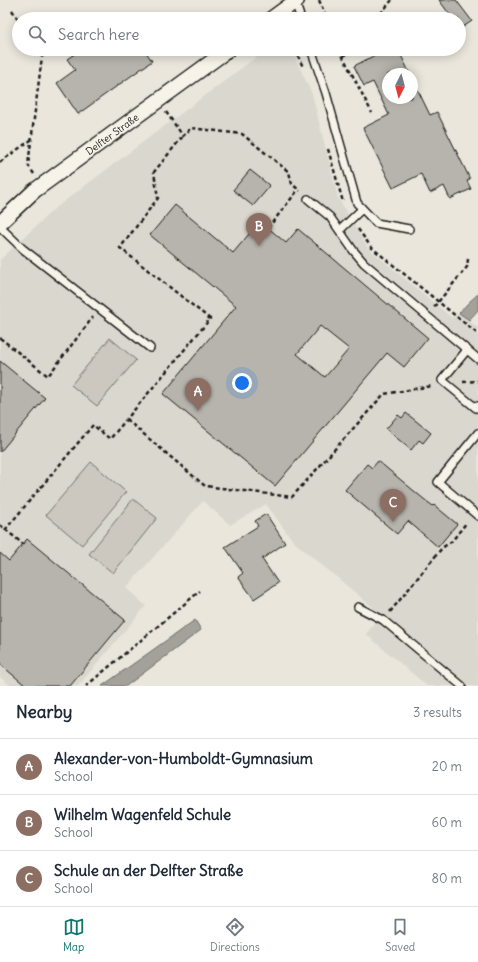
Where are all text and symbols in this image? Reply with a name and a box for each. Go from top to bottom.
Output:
search box [12,12,466,56]
icon: search [26,23,48,45]
text: Search here [58,25,139,44]
north arrow [382,68,418,104]
street label: Delfter Straße [83,111,141,158]
pin: B [246,213,272,246]
your location [232,373,252,393]
pin: A [185,378,211,411]
pin: C [380,489,406,522]
text: Nearby [16,701,72,723]
text: 3 results [413,704,462,721]
text: Alexander-von-Humboldt-Gymnasium [54,749,313,768]
text: A [25,758,33,775]
text: 20 m [432,758,462,775]
text: School [54,768,93,785]
text: Wilhelm Wagenfeld Schule [54,805,231,824]
text: B [25,814,33,831]
text: 60 m [431,814,462,831]
text: School [54,824,93,841]
text: Schule an der Delfter Straße [54,861,243,880]
text: C [25,870,33,887]
text: 80 m [431,870,462,887]
text: School [54,880,93,897]
tab: Map [63,916,85,954]
tab: Directions [210,916,260,954]
tab: Saved [385,916,415,954]

